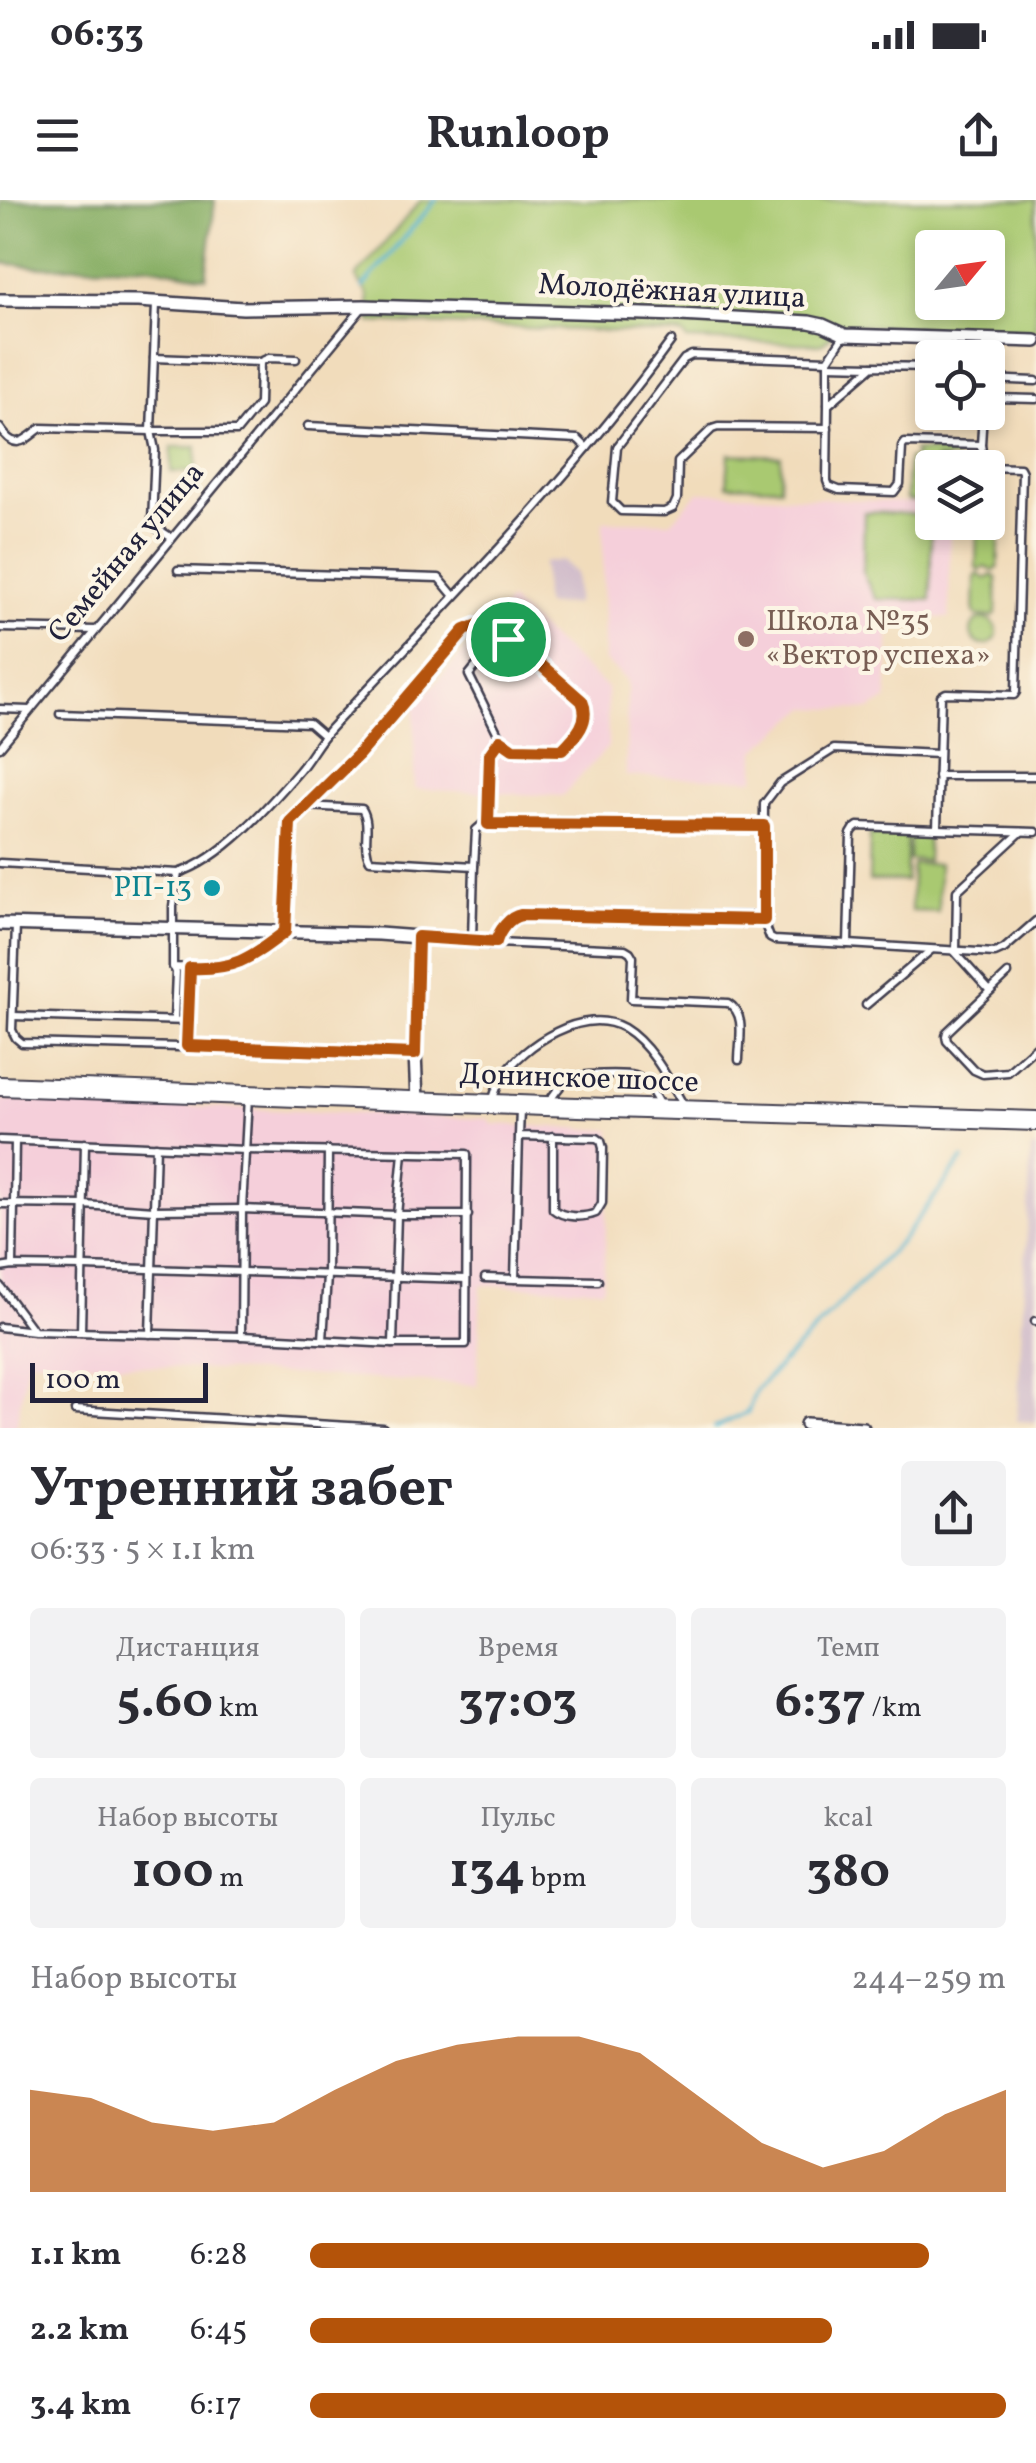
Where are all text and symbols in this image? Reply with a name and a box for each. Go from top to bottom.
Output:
text: 06:33 [50,9,144,62]
text: Runloop [426,104,610,167]
icon: menu [30,108,85,163]
icon: share [951,108,1006,163]
north arrow [915,230,1005,320]
map controls [915,230,1005,540]
street label: Молодёжная улица [537,264,807,320]
button: locate [915,340,1005,430]
button: layers [915,450,1005,540]
street label: Семейная улица [39,454,215,652]
pin [466,597,551,682]
place label: Школа №35 «Вектор успеха» [766,601,991,677]
icon: arrive [481,612,536,667]
marker: Школа №35 «Вектор успеха» [735,628,757,650]
place label: РП-13 [114,867,192,909]
marker: РП-13 [201,877,223,899]
street label: Донинское шоссе [459,1054,699,1104]
scale bar [30,1358,208,1402]
text: 100 m [45,1361,120,1400]
text: Утренний забег [30,1453,453,1529]
button: share [901,1461,1006,1566]
text: 06:33 · 5 × 1.1 km [30,1529,255,1573]
text: Дистанция [116,1629,260,1668]
text: Время [478,1629,558,1668]
text: Темп [817,1629,880,1668]
text: 5.60 [117,1668,213,1738]
text: 37:03 [458,1668,578,1738]
text: 6:37 [775,1668,866,1738]
text: km [213,1689,259,1728]
text: /km [866,1689,922,1728]
text: Набор высоты [97,1799,278,1838]
text: Пульс [480,1799,556,1838]
text: kcal [823,1799,873,1838]
text: 100 [131,1838,214,1908]
text: 134 [449,1838,525,1908]
text: 380 [807,1838,890,1908]
text: m [214,1859,244,1898]
text: bpm [525,1859,587,1898]
text: Набор высоты [30,1958,237,2002]
text: 244–259 m [851,1958,1006,2002]
text: 1.1 km [30,2234,122,2278]
text: 6:28 [190,2234,247,2278]
text: 2.2 km [30,2309,129,2353]
text: 6:45 [190,2309,247,2353]
text: 3.4 km [30,2384,132,2428]
text: 6:17 [190,2384,242,2428]

